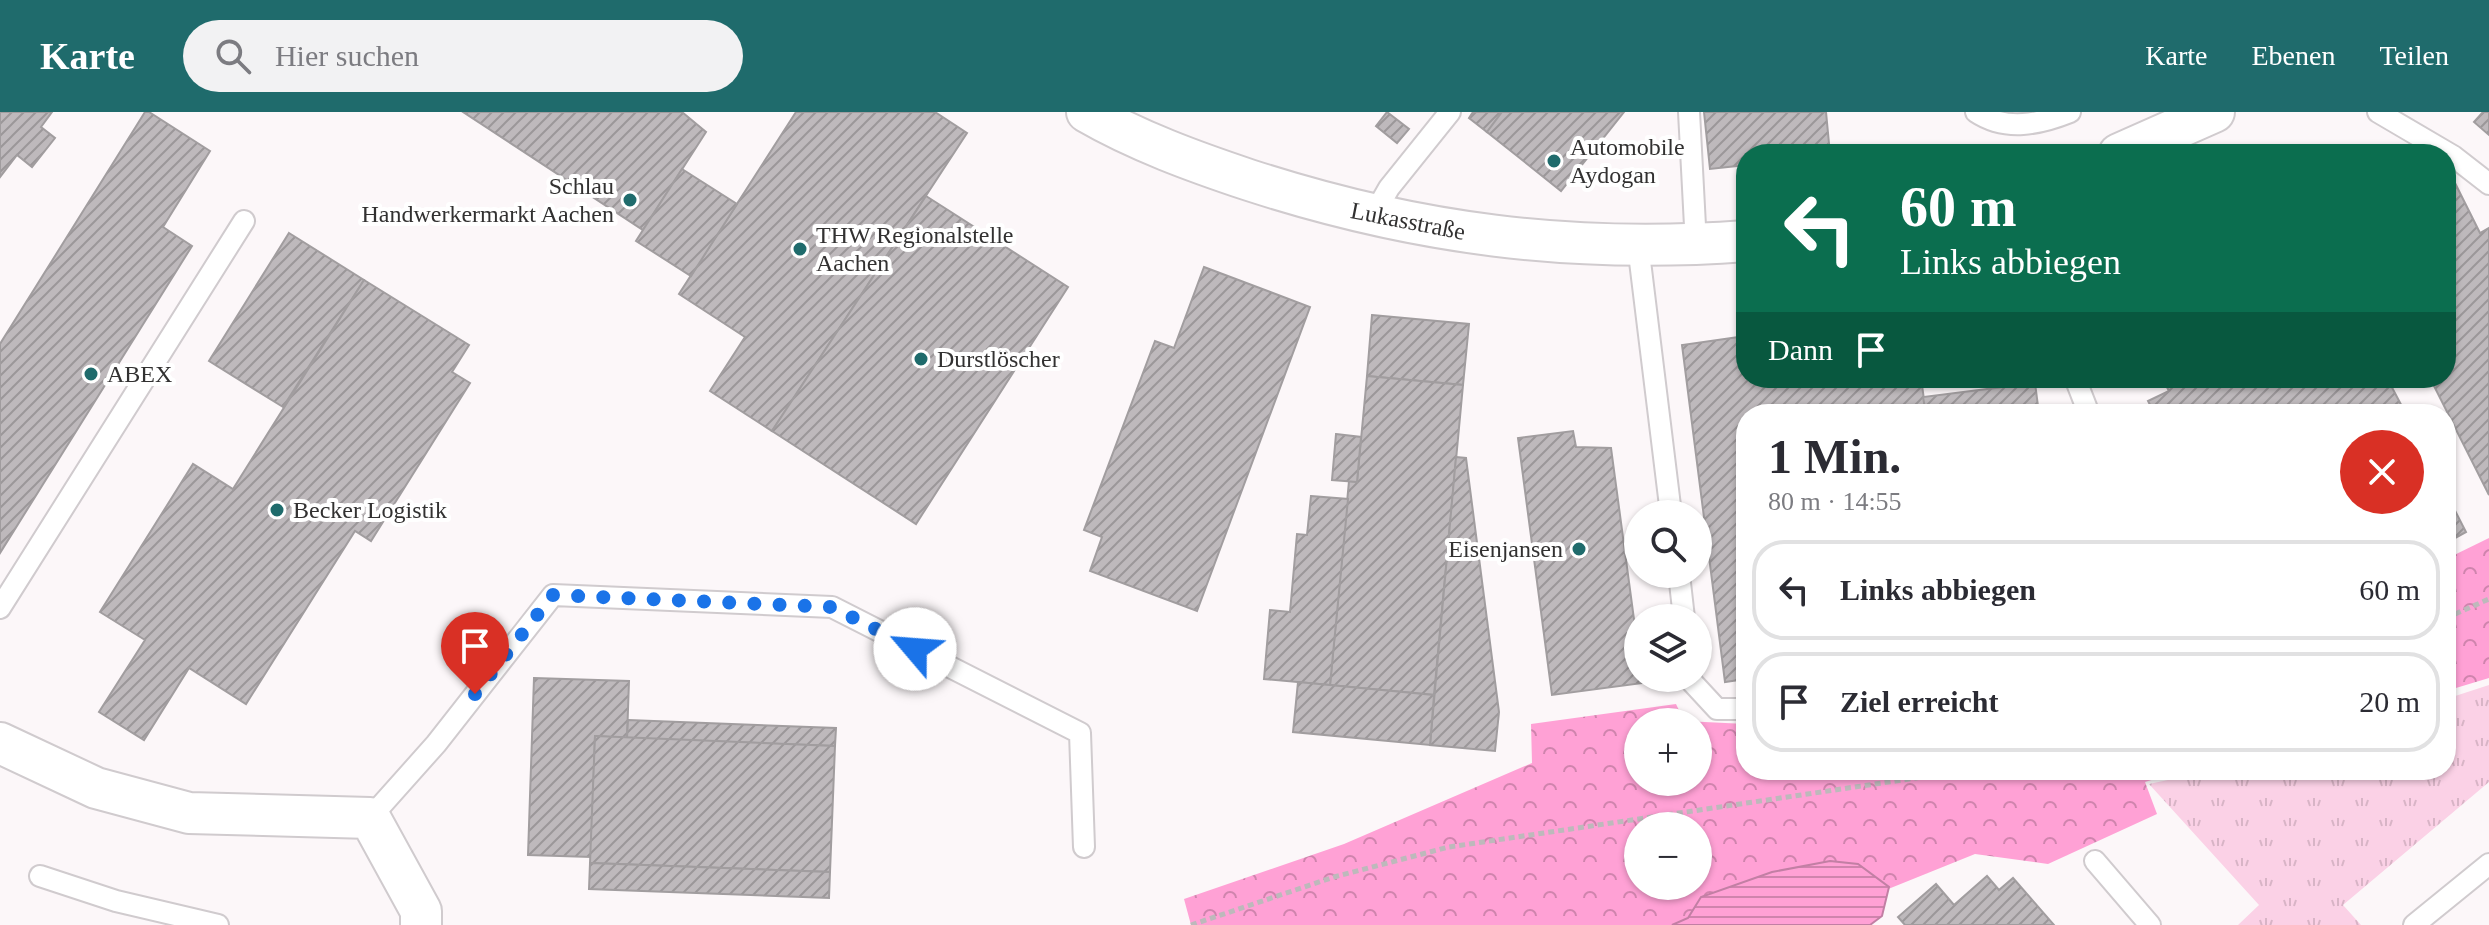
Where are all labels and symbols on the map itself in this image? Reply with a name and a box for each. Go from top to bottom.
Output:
place label: Automobile Aydogan [1570,134,1685,188]
marker: Automobile Aydogan [1545,152,1563,170]
place label: Schlau Handwerkermarkt Aachen [361,173,614,227]
marker: Schlau Handwerkermarkt Aachen [621,191,639,209]
street label: Lukasstraße [1349,197,1467,245]
place label: THW Regionalstelle Aachen [816,222,1014,276]
marker: THW Regionalstelle Aachen [791,240,809,258]
place label: Durstlöscher [937,346,1060,372]
marker: Durstlöscher [912,350,930,368]
place label: ABEX [107,361,172,387]
marker: ABEX [82,365,100,383]
place label: Becker Logistik [293,497,447,523]
marker: Becker Logistik [268,501,286,519]
place label: Eisenjansen [1448,536,1563,562]
marker: Eisenjansen [1570,540,1588,558]
position arrow [873,607,957,691]
pin [441,612,509,694]

